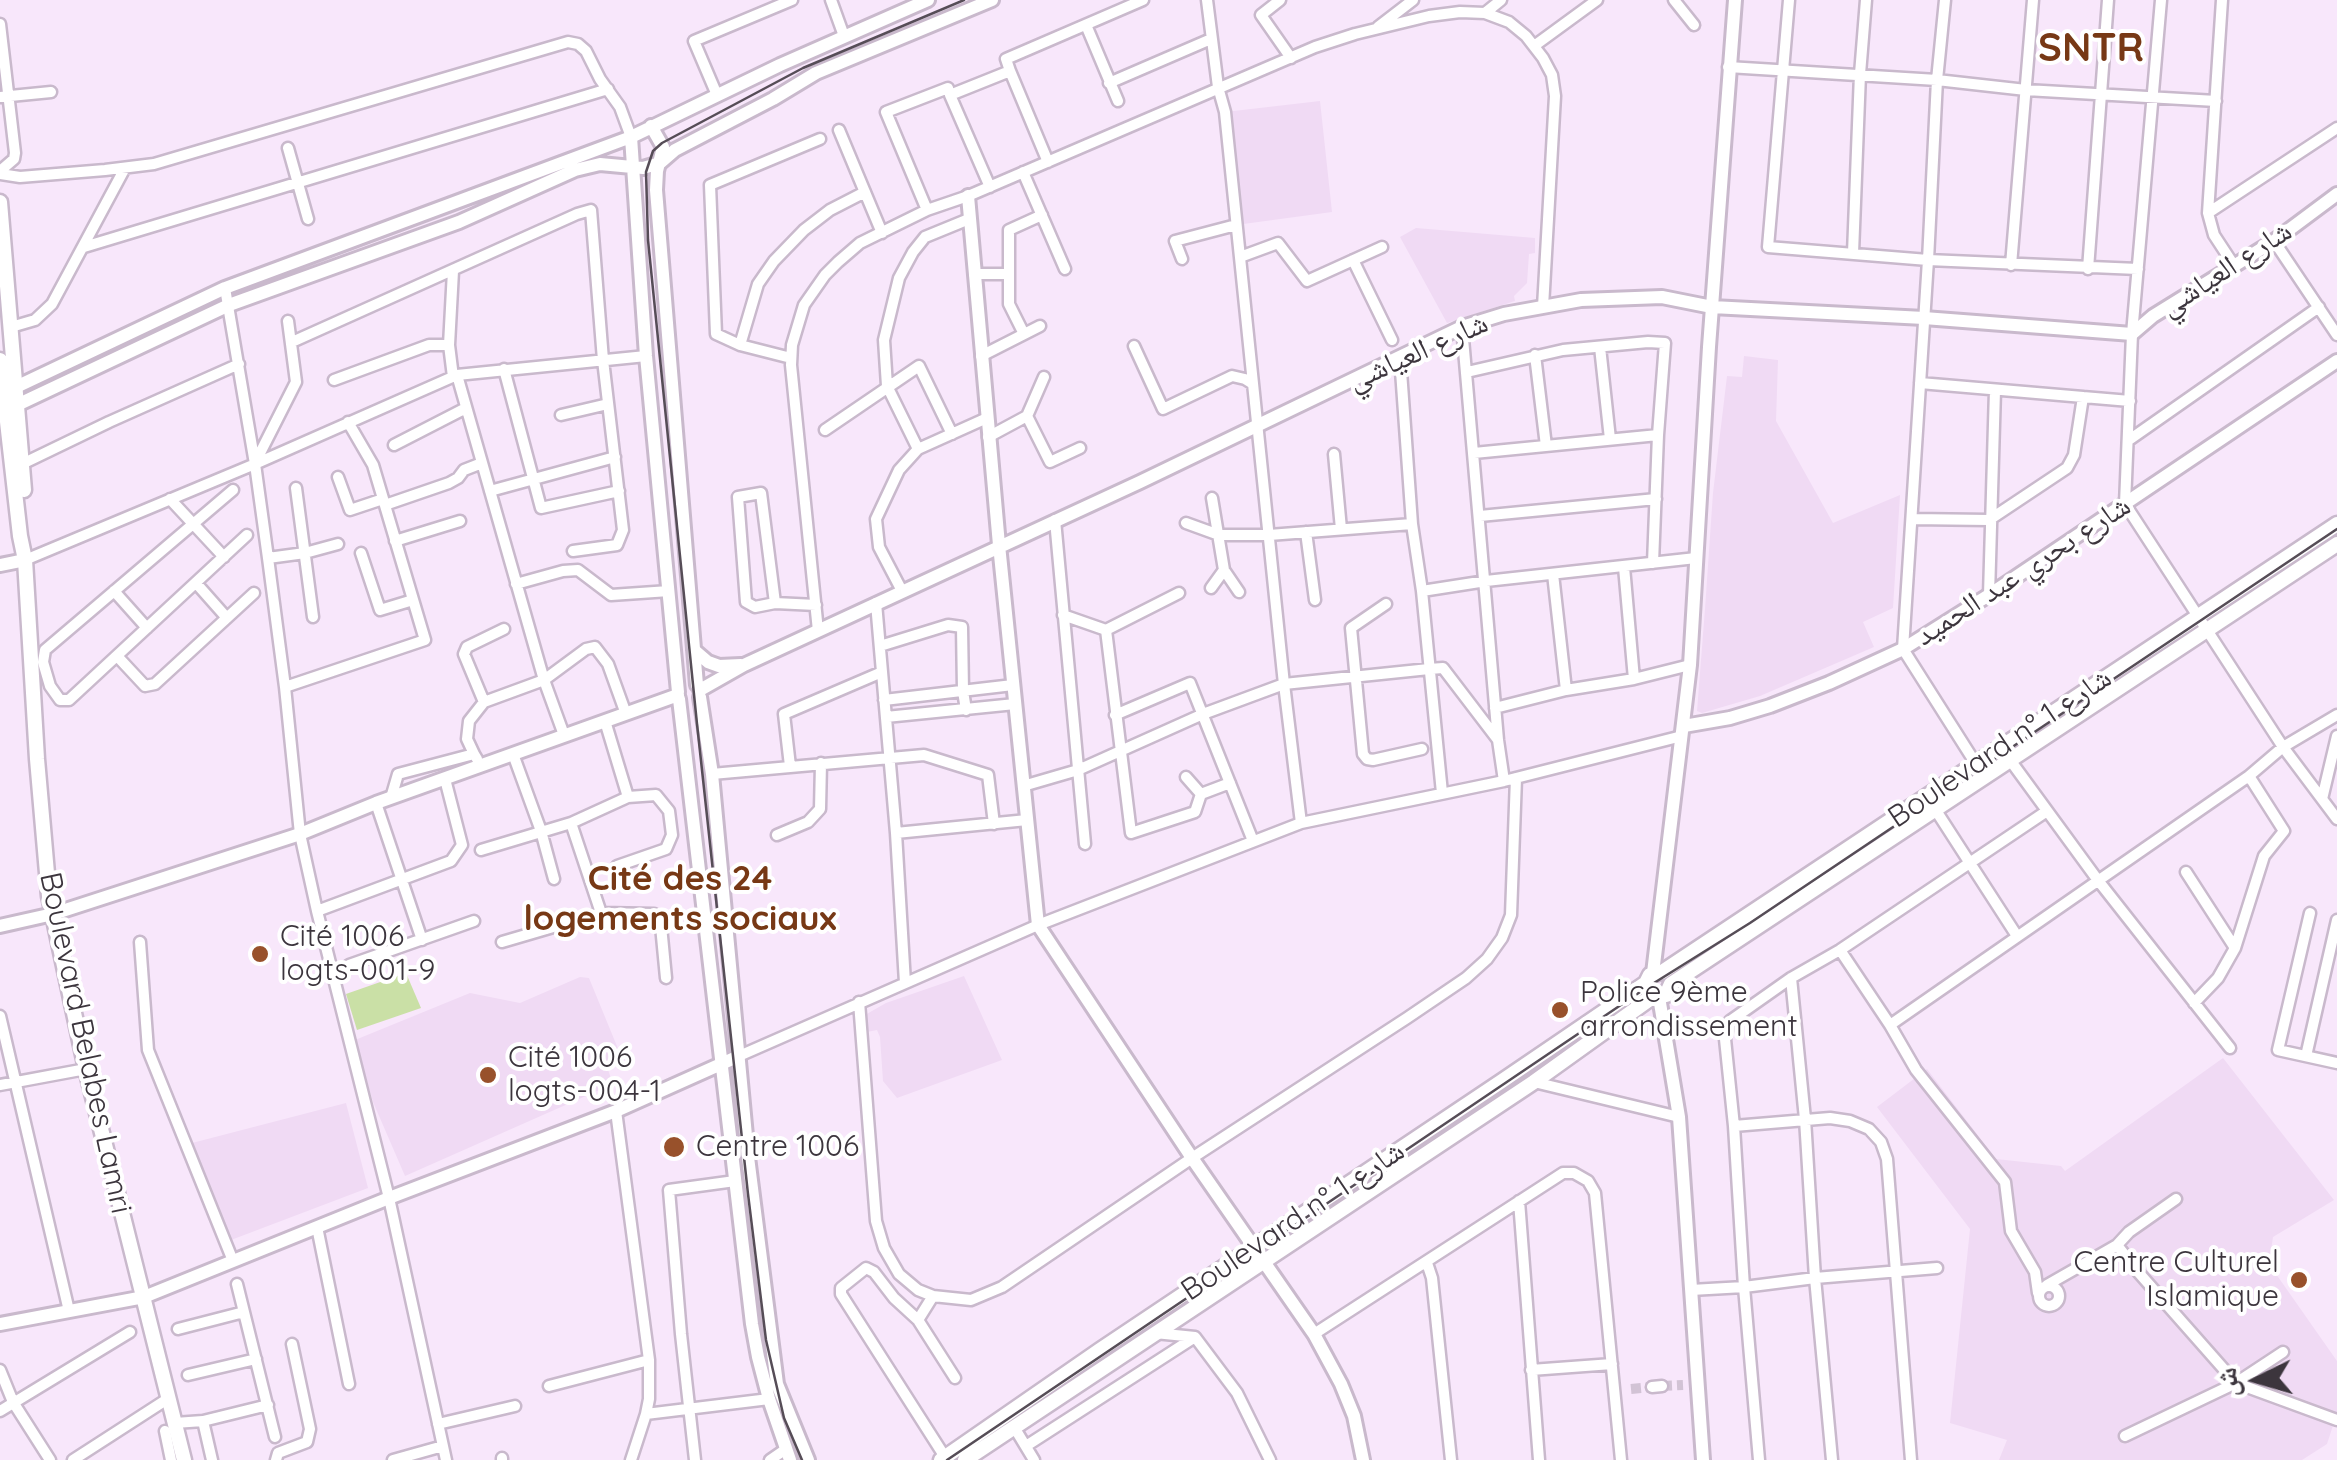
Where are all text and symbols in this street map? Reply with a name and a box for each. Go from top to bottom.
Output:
district label: SNTR [2038,25,2144,73]
street label: شارع العياشي [2153,213,2299,325]
street label: شارع العياشي [1342,305,1494,399]
street label: شارع بحري عبد الحميد [1909,488,2137,654]
street label: Boulevard n° شارع 1 [1882,660,2118,836]
district label: Cité des 24 logements sociaux [523,858,837,940]
street label: Boulevard Belabes Lamri [31,869,139,1217]
place label: Cité 1006 logts-001-9 [280,919,435,990]
marker: Cité 1006 logts-001-9 [249,943,271,965]
place label: Police 9ème arrondissement [1580,975,1798,1046]
marker: Police 9ème arrondissement [1549,999,1571,1021]
place label: Cité 1006 logts-004-1 [508,1040,661,1110]
marker: Cité 1006 logts-004-1 [477,1064,499,1086]
place label: Centre 1006 [696,1129,859,1165]
street label: Boulevard n° شارع 1 [1175,1133,1411,1309]
marker: Centre 1006 [661,1134,687,1160]
place label: Centre Culturel Islamique [2073,1245,2279,1316]
marker: Centre Culturel Islamique [2288,1269,2310,1291]
north arrow [2207,1330,2307,1430]
text: ش [2208,1366,2245,1399]

